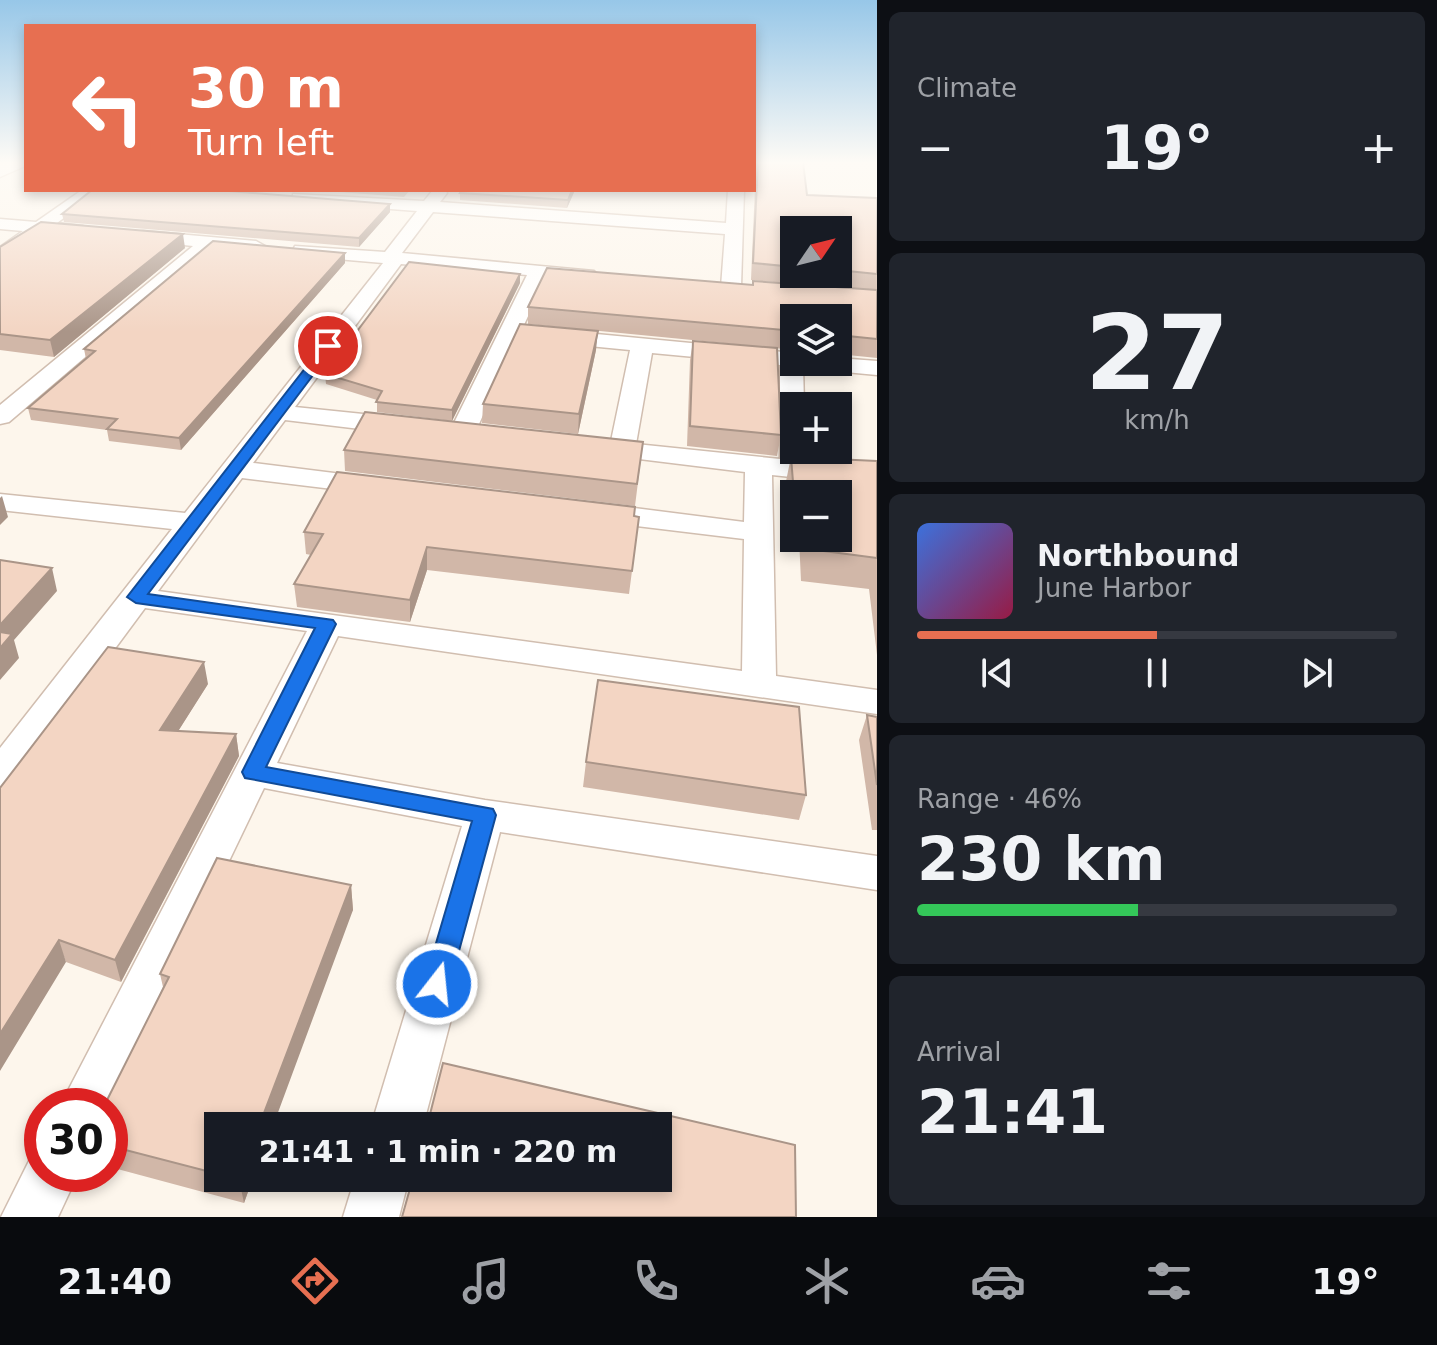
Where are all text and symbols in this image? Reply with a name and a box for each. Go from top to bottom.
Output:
text: 30 m [188,55,344,120]
icon: left [56,56,160,160]
text: Climate [917,73,1017,103]
text: 19° [1100,113,1214,183]
text: Turn left [188,122,334,163]
text: − [917,122,954,173]
text: + [1360,122,1397,173]
north arrow [780,216,852,288]
map controls [780,216,852,552]
text: 27 [1085,292,1229,414]
button: layers [780,304,852,376]
pin [294,312,362,380]
icon: arrive [306,324,350,368]
button: + [780,392,852,464]
text: km/h [1124,405,1190,435]
button: − [780,480,852,552]
text: Northbound [1037,538,1240,573]
text: June Harbor [1037,573,1191,603]
icon: previous [975,651,1019,695]
icon: pause [1135,651,1179,695]
icon: next [1295,651,1339,695]
text: Range · 46% [917,784,1082,814]
text: 230 km [917,824,1166,894]
position arrow [395,942,479,1026]
text: Arrival [917,1037,1001,1067]
text: 21:41 [917,1077,1108,1147]
speed limit sign: 30 [24,1088,128,1192]
text: 21:41 · 1 min · 220 m [259,1134,617,1169]
icon: directions [287,1253,343,1309]
icon: music [458,1253,514,1309]
icon: phone [628,1253,684,1309]
icon: climate [799,1253,855,1309]
icon: car [970,1253,1026,1309]
icon: filters [1141,1253,1197,1309]
text: 21:40 [57,1261,172,1302]
text: 19° [1311,1261,1380,1302]

